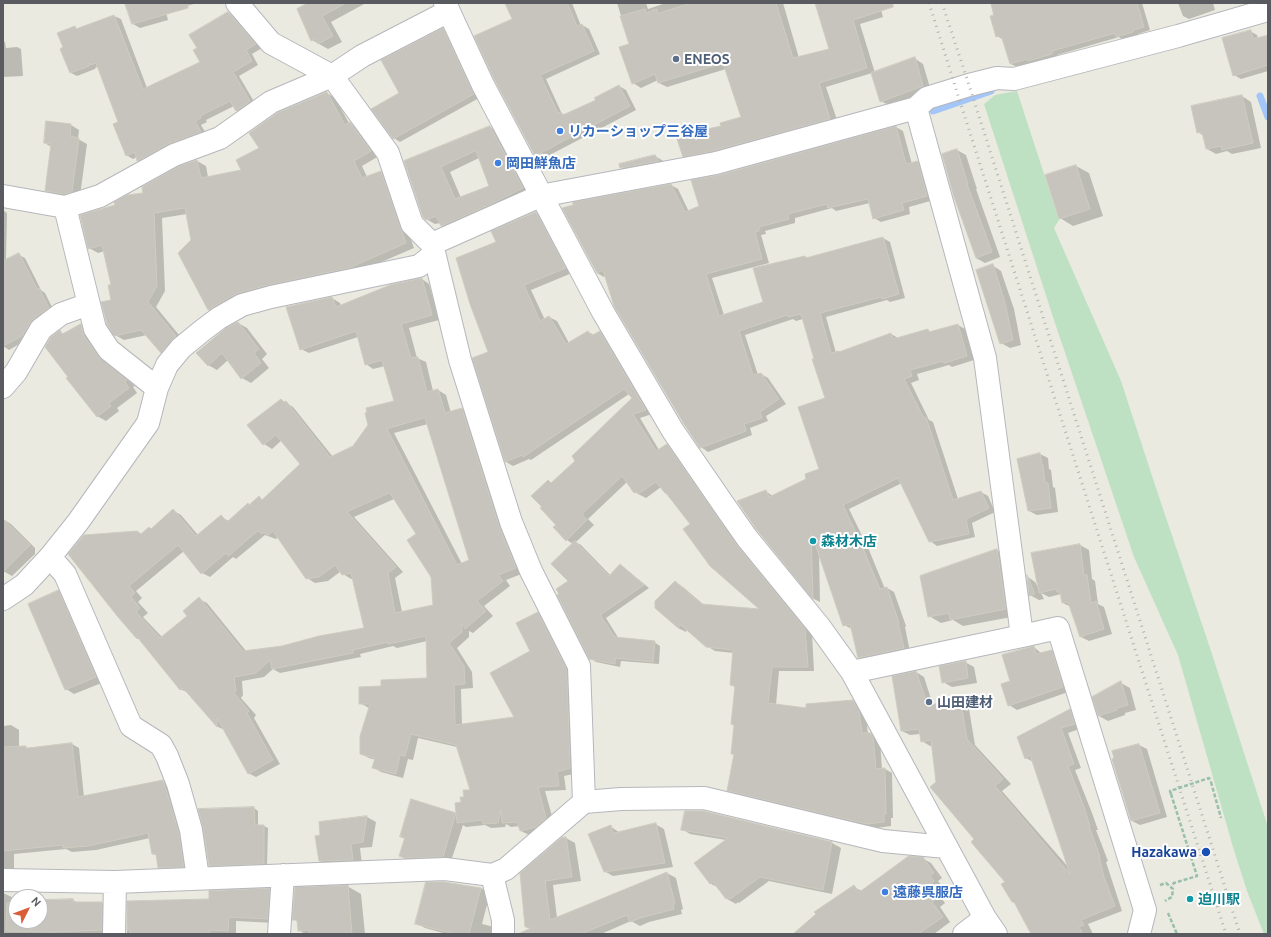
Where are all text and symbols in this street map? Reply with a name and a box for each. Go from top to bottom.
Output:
place label: ENEOS [684,51,730,67]
marker: ENEOS [671,54,681,64]
place label: リカーショップ三谷屋 [568,123,708,139]
marker: リカーショップ三谷屋 [555,126,565,136]
place label: 岡田鮮魚店 [506,155,576,171]
marker: 岡田鮮魚店 [493,158,503,168]
place label: 森材木店 [821,533,877,549]
marker: 森材木店 [808,536,818,546]
place label: 山田建材 [937,694,993,710]
marker: 山田建材 [924,697,934,707]
place label: Hazakawa [1131,844,1197,860]
marker: Hazakawa [1200,846,1212,858]
place label: 遠藤呉服店 [893,884,963,900]
marker: 遠藤呉服店 [880,887,890,897]
north arrow [8,889,48,929]
place label: 迫川駅 [1198,891,1240,907]
marker: 迫川駅 [1185,894,1195,904]
text: N [29,895,43,909]

